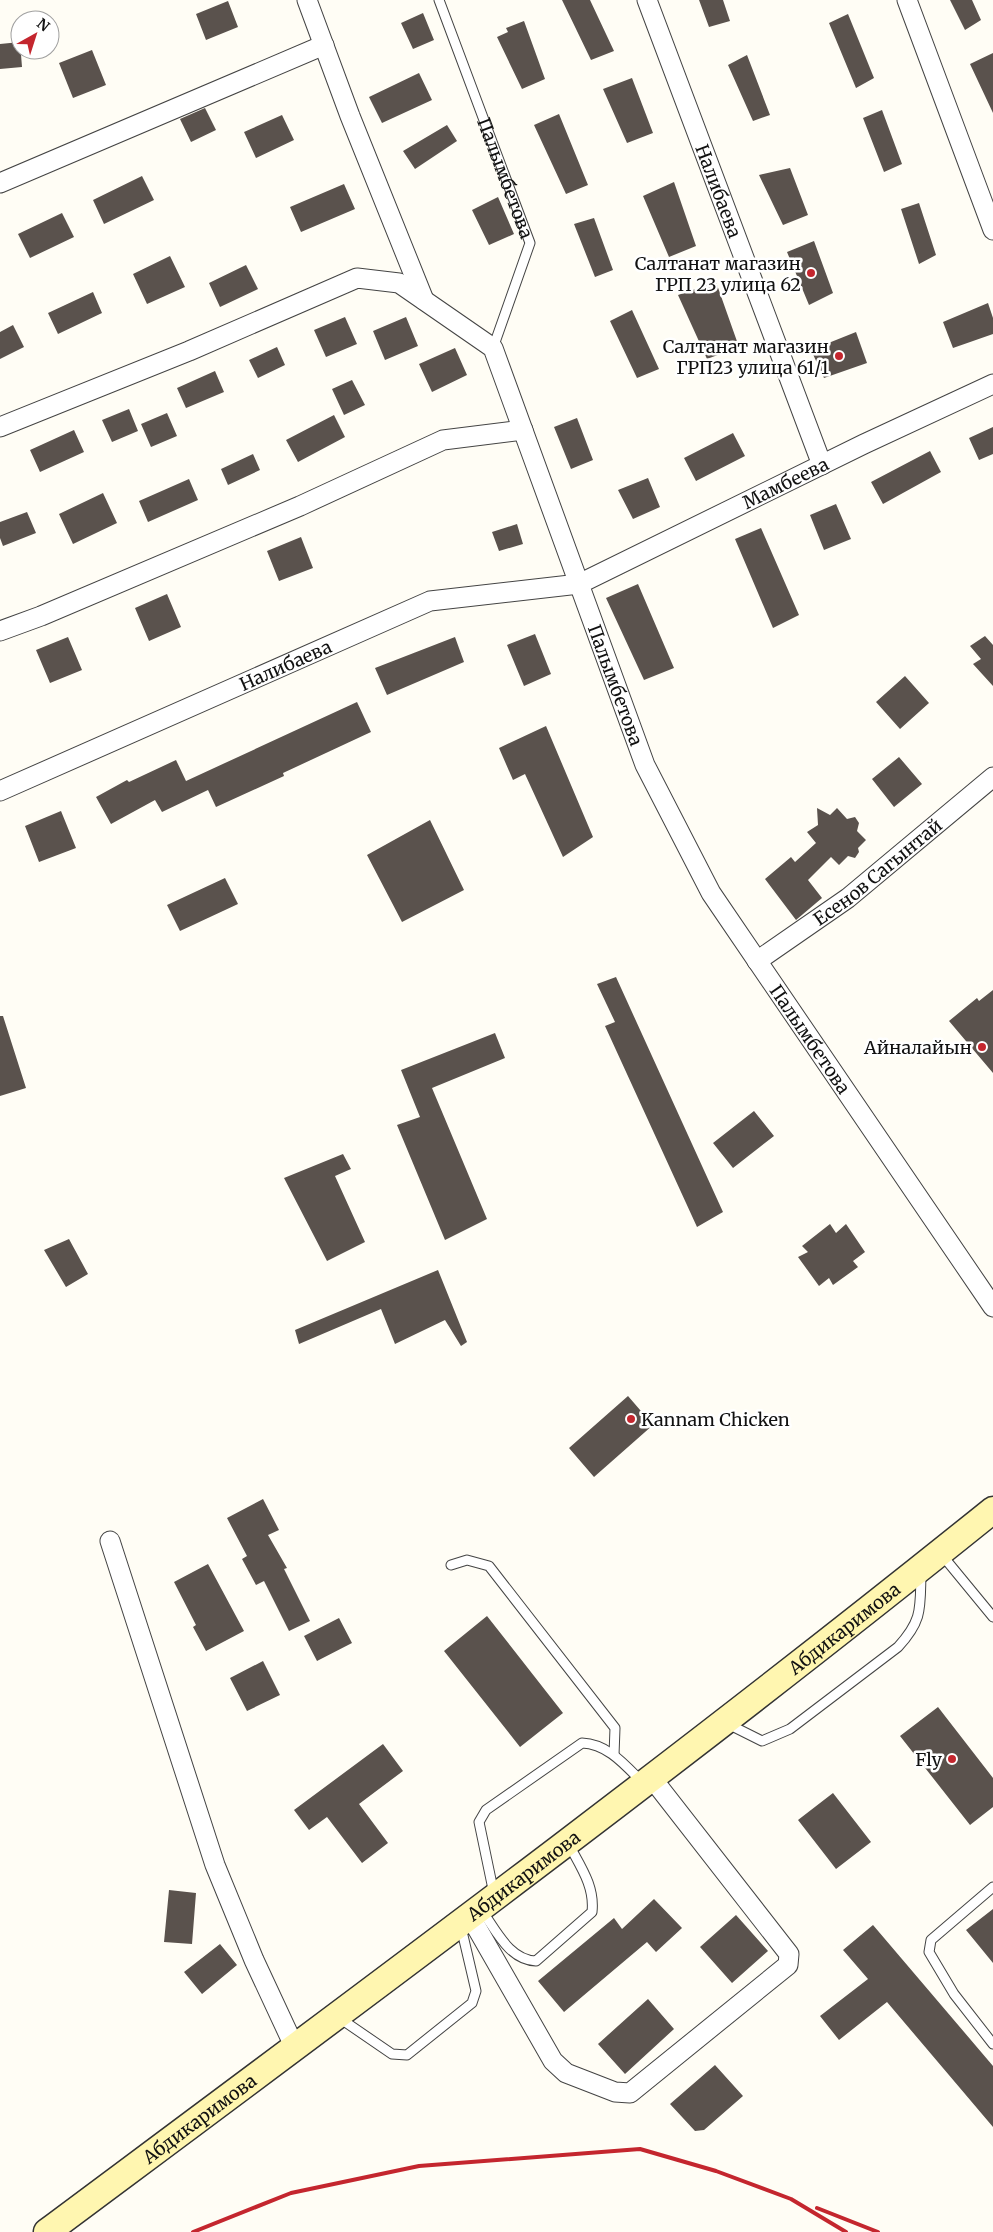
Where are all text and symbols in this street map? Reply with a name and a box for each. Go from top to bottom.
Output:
north arrow [10,10,60,60]
text: N [33,14,53,35]
street label: Палымбетова [473,114,539,242]
street label: Налибаева [691,141,747,241]
place label: Салтанат магазин ГРП 23 улица 62 [635,252,801,296]
marker: Салтанат магазин ГРП 23 улица 62 [805,267,817,279]
place label: Салтанат магазин ГРП23 улица 61/1 [663,335,829,379]
marker: Салтанат магазин ГРП23 улица 61/1 [833,350,845,362]
street label: Мамбеева [739,452,832,513]
street label: Палымбетова [583,621,649,749]
street label: Налибаева [236,634,335,695]
street label: Есенов Сагынтай [809,813,946,930]
street label: Палымбетова [765,980,856,1098]
place label: Айналайын [863,1036,972,1059]
marker: Айналайын [976,1041,988,1053]
place label: Kannam Chicken [641,1408,790,1431]
marker: Kannam Chicken [625,1413,637,1425]
street label: Абдикаримова [783,1577,905,1680]
place label: Fly [915,1748,943,1771]
marker: Fly [946,1753,958,1765]
street label: Абдикаримова [461,1825,585,1926]
street label: Абдикаримова [137,2068,261,2169]

